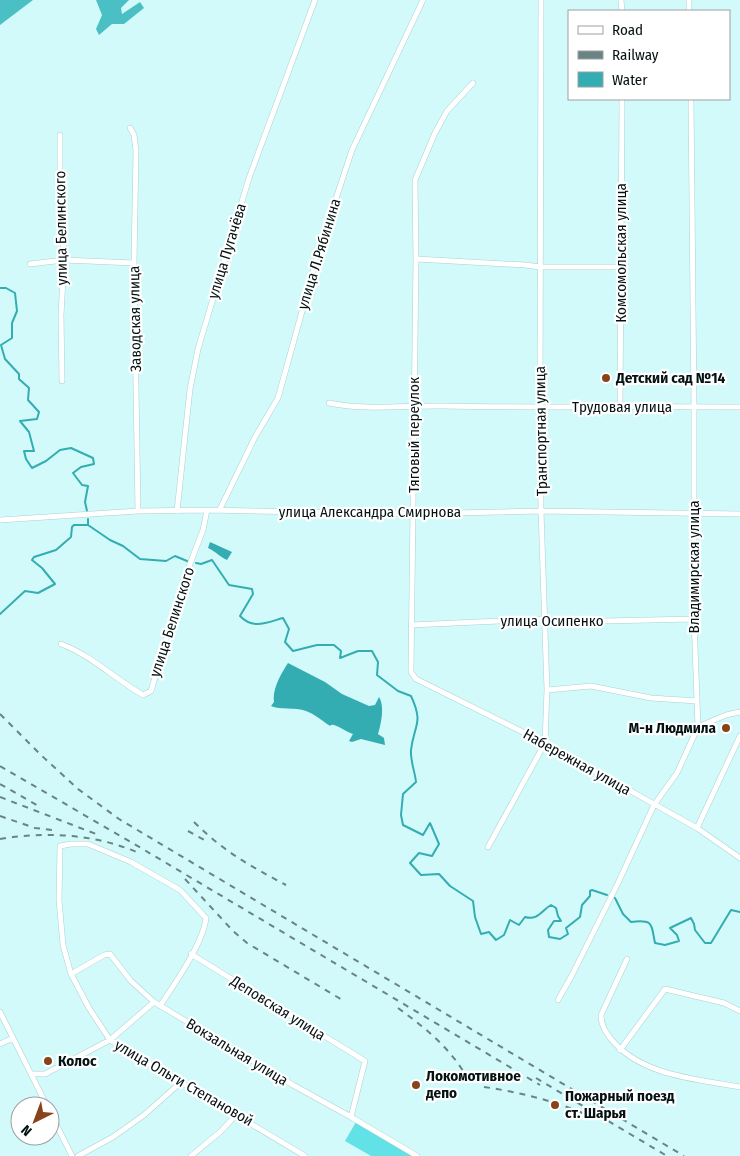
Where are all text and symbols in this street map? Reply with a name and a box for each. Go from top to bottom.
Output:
legend [568,10,730,100]
text: Road [612,21,643,39]
text: Railway [612,46,659,64]
text: Water [612,71,648,89]
street label: улица Белинского [51,170,71,285]
street label: Комсомольская улица [612,183,630,323]
street label: улица Л.Рябинина [294,196,344,312]
street label: улица Пугачёва [204,201,250,301]
street label: Заводская улица [125,266,145,372]
street label: Транспортная улица [531,366,551,496]
place label: Детский сад №14 [615,369,726,387]
marker: Детский сад №14 [600,372,612,384]
street label: Тяговый переулок [405,377,423,493]
street label: Трудовая улица [572,398,672,416]
street label: Владимирская улица [685,500,703,634]
street label: улица Александра Смирнова [279,503,461,521]
street label: улица Белинского [146,565,198,679]
street label: улица Осипенко [500,612,604,630]
place label: М-н Людмила [629,719,717,737]
marker: М-н Людмила [720,722,732,734]
street label: Набережная улица [520,725,634,799]
street label: Деповская улица [227,971,329,1044]
street label: Вокзальная улица [183,1015,291,1089]
street label: улица Ольги Степановой [112,1036,256,1130]
place label: Колос [58,1052,97,1070]
marker: Колос [42,1055,54,1067]
place label: Локомотивное депо [425,1067,521,1102]
marker: Локомотивное депо [410,1079,422,1091]
place label: Пожарный поезд ст. Шарья [565,1087,675,1122]
north arrow [10,1096,60,1146]
marker: Пожарный поезд ст. Шарья [549,1099,561,1111]
text: N [18,1121,35,1139]

